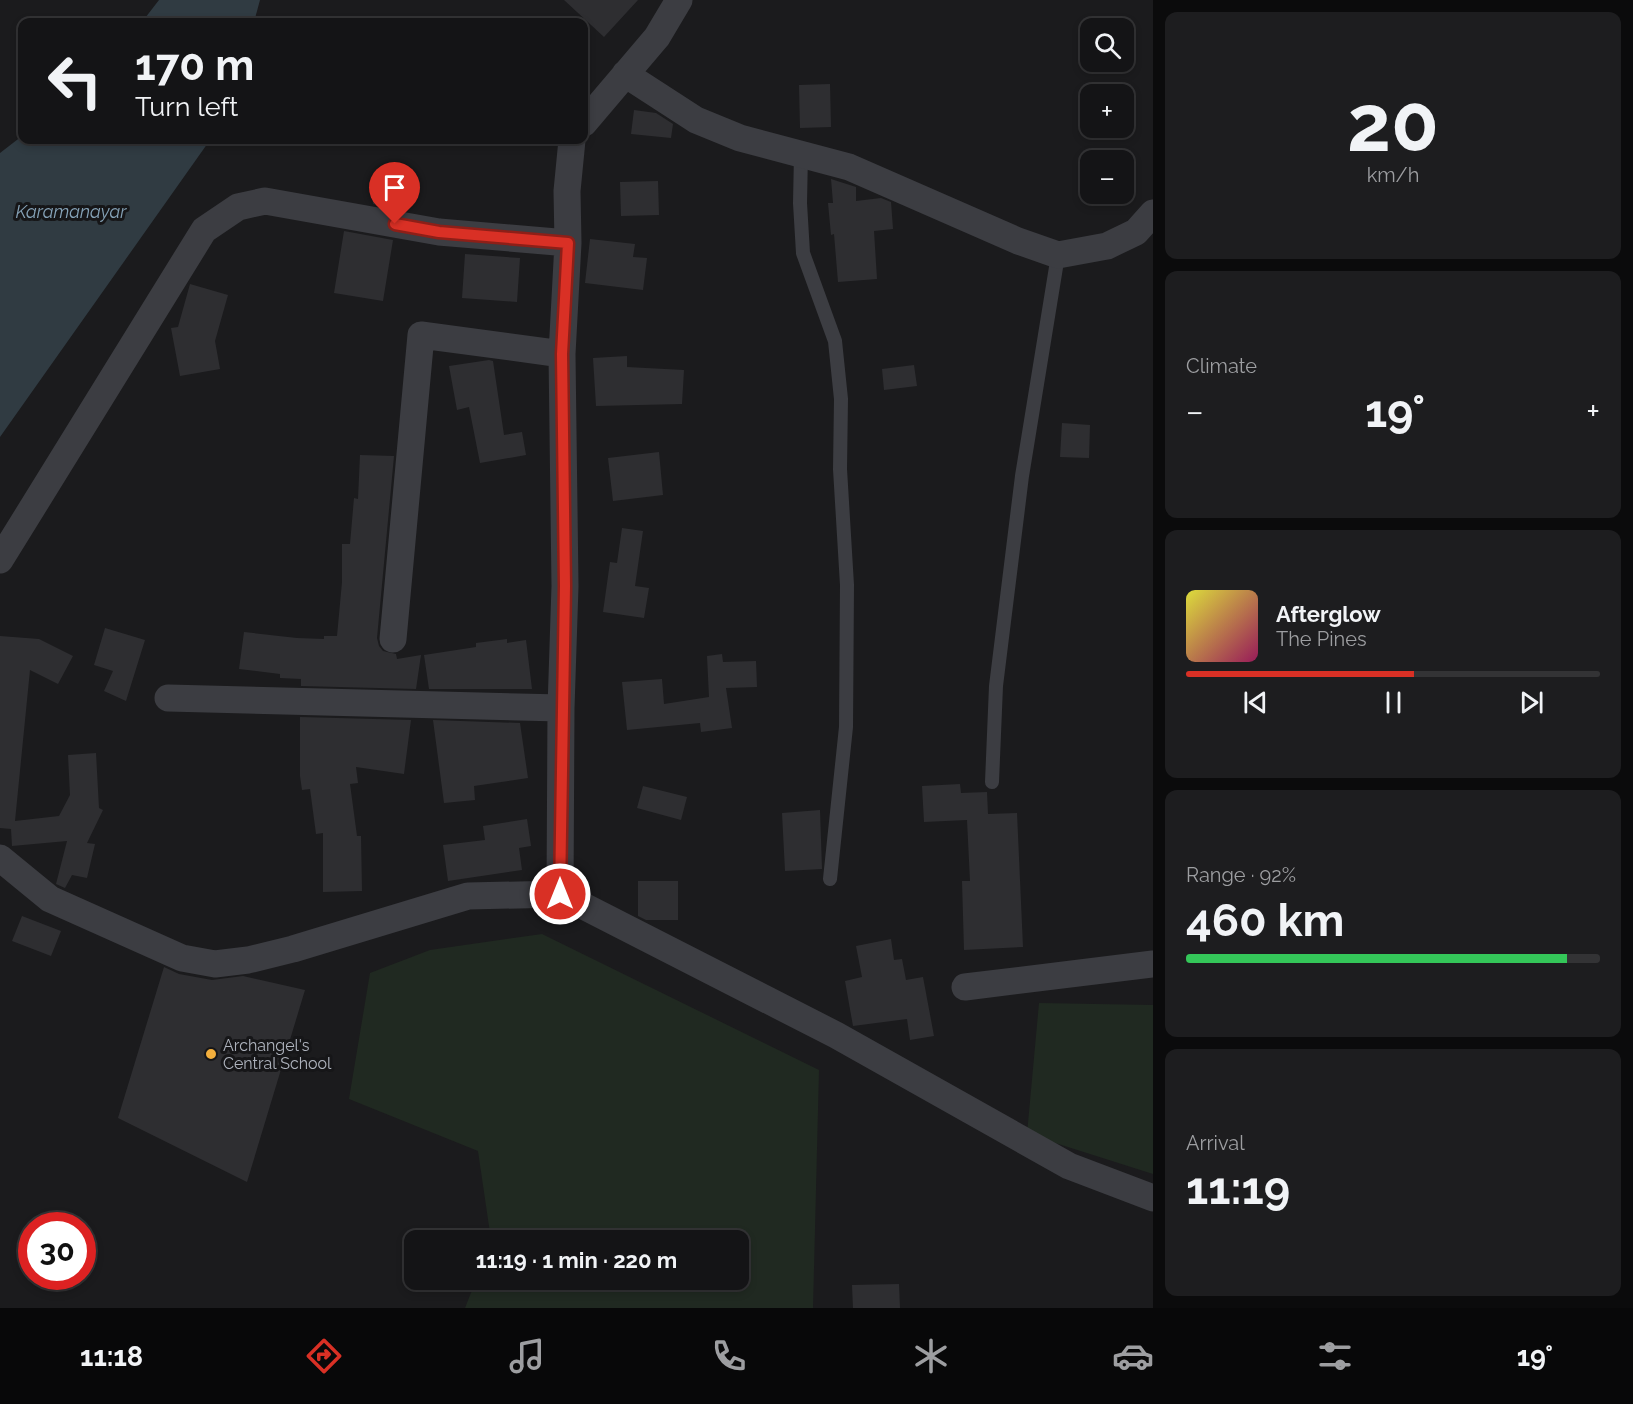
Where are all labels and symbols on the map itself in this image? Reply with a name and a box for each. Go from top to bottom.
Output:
pin [369,162,420,224]
water label: Karamanayar [16,201,127,222]
position arrow [528,862,592,926]
place label: Archangel's Central School [223,1036,332,1073]
marker: Archangel's Central School [204,1047,218,1061]
speed limit sign: 30 [18,1212,96,1290]

